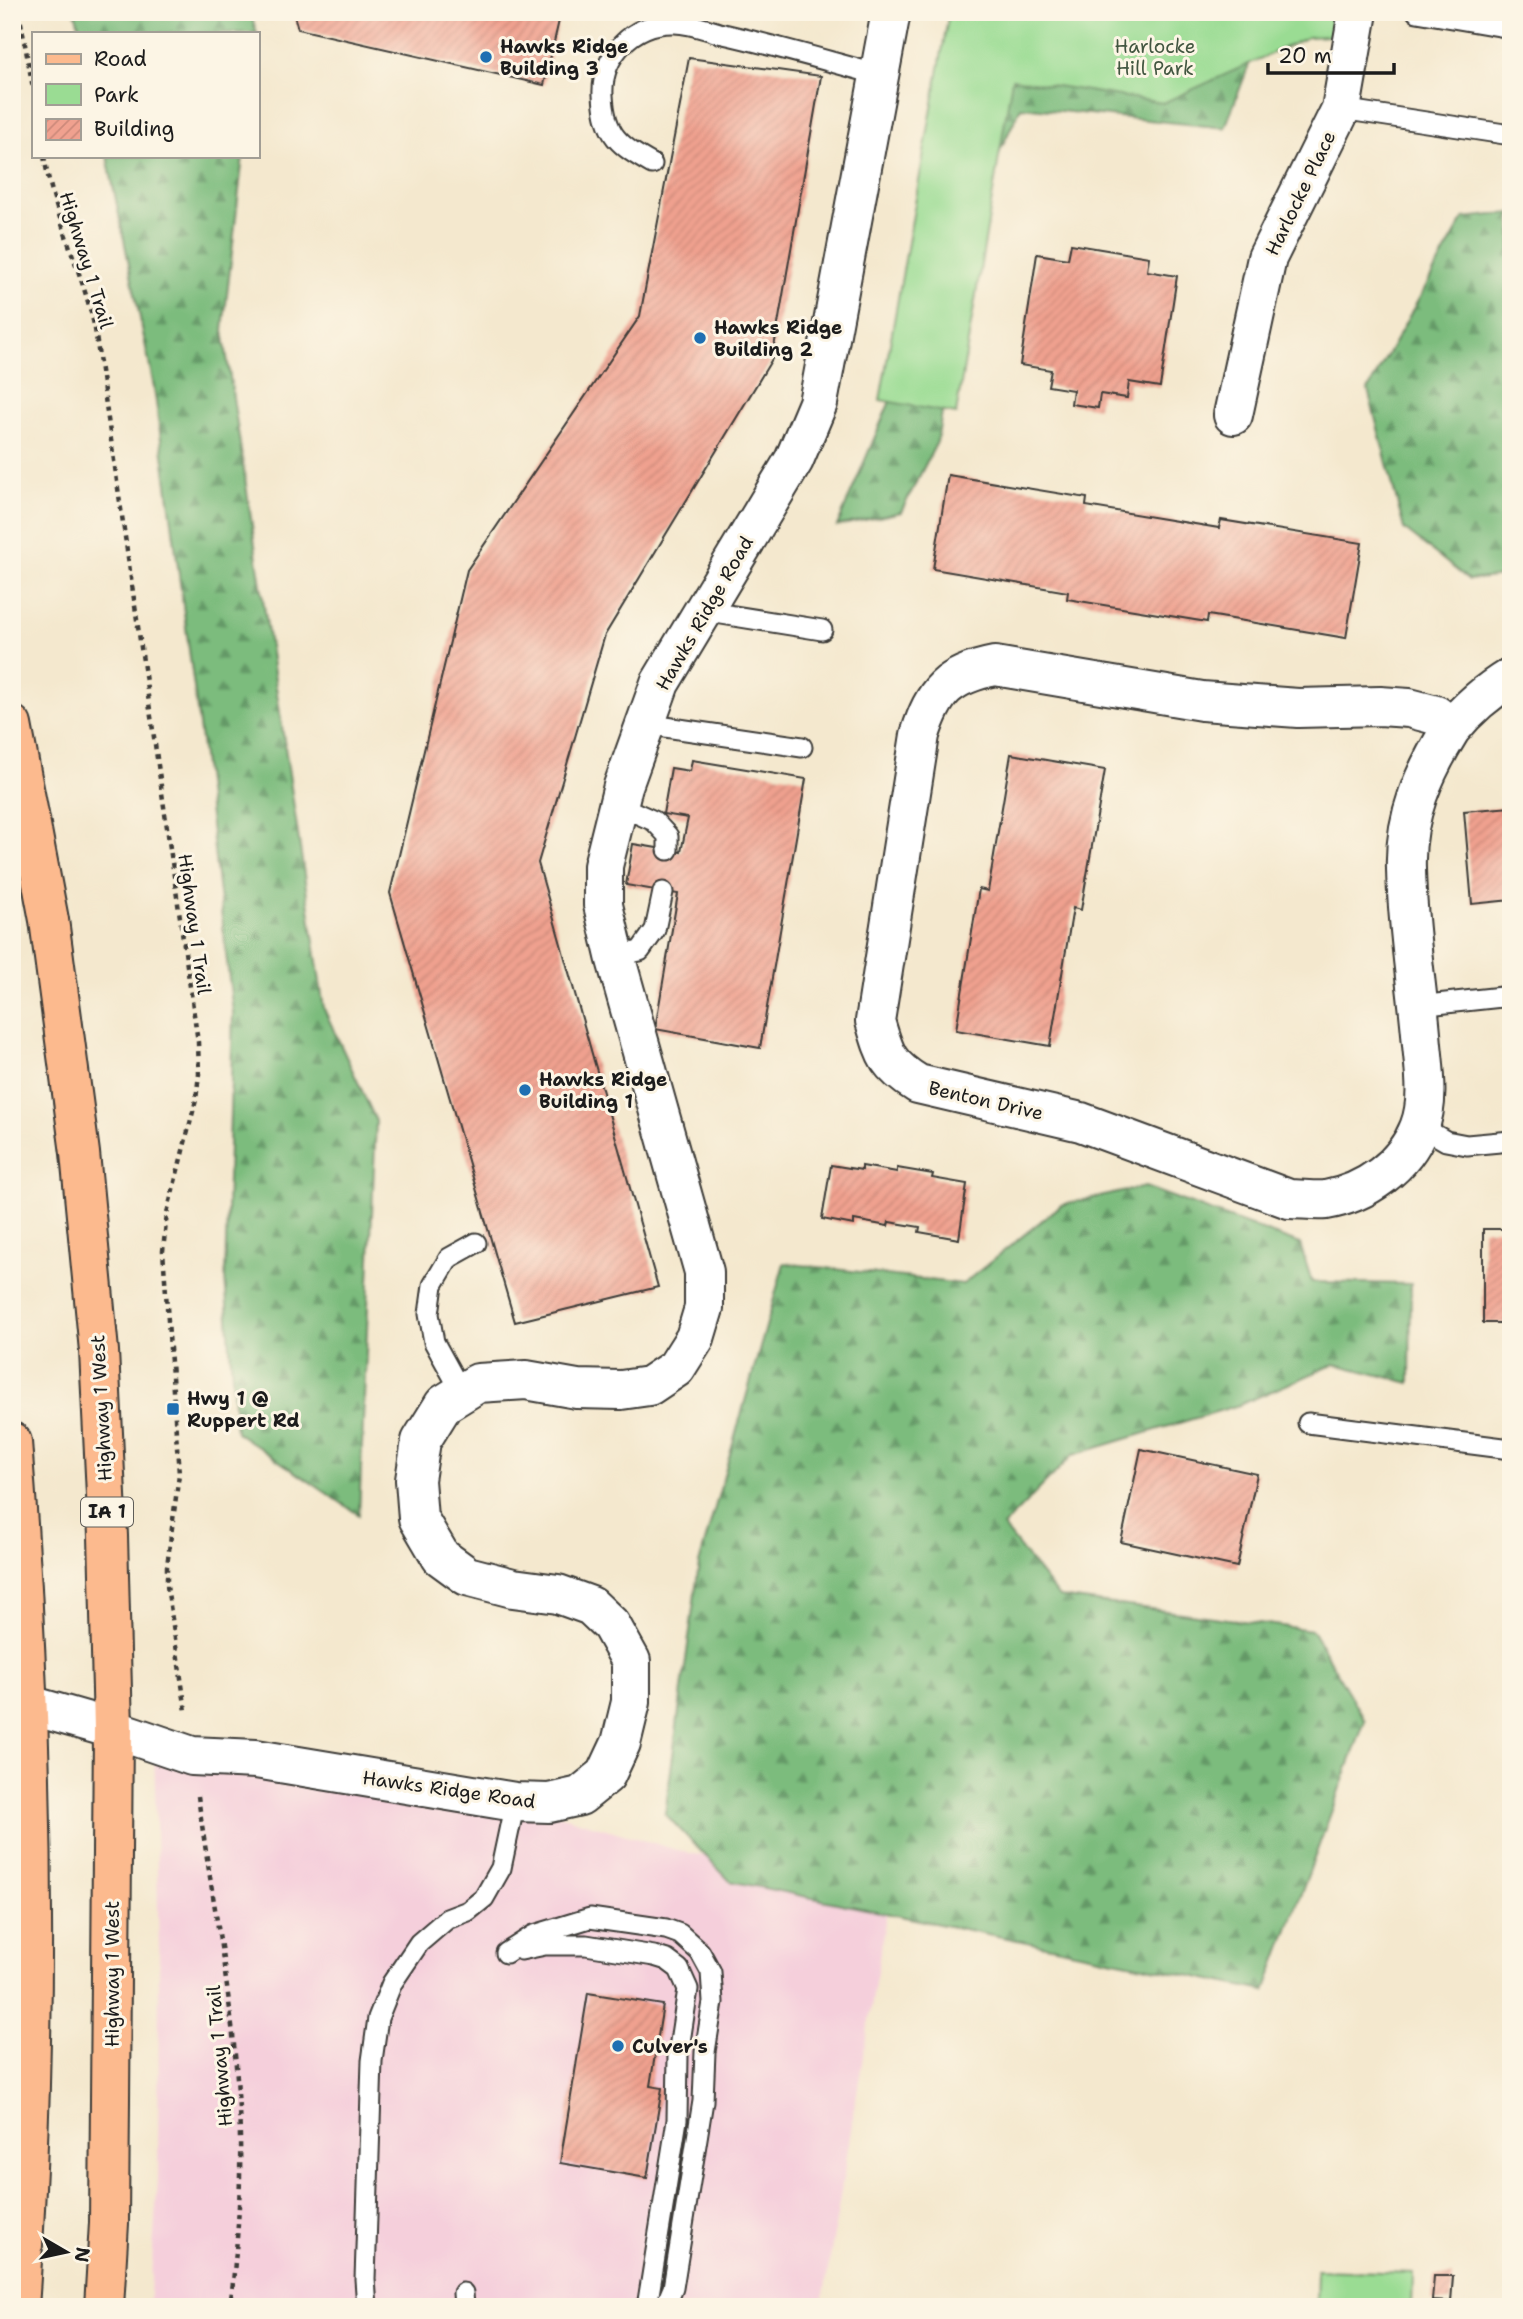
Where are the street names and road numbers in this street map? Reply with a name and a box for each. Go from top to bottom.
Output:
street label: Harlocke Place [1259,127,1341,260]
street label: Highway 1 Trail [54,189,119,332]
street label: Hawks Ridge Road [650,531,759,695]
street label: Highway 1 Trail [172,852,217,996]
street label: Benton Drive [926,1075,1046,1126]
street label: Highway 1 West [85,1334,118,1482]
road number: IA 1 [81,1498,133,1526]
street label: Hawks Ridge Road [361,1765,537,1814]
street label: Highway 1 West [100,1901,125,2047]
street label: Highway 1 Trail [201,1984,238,2128]

